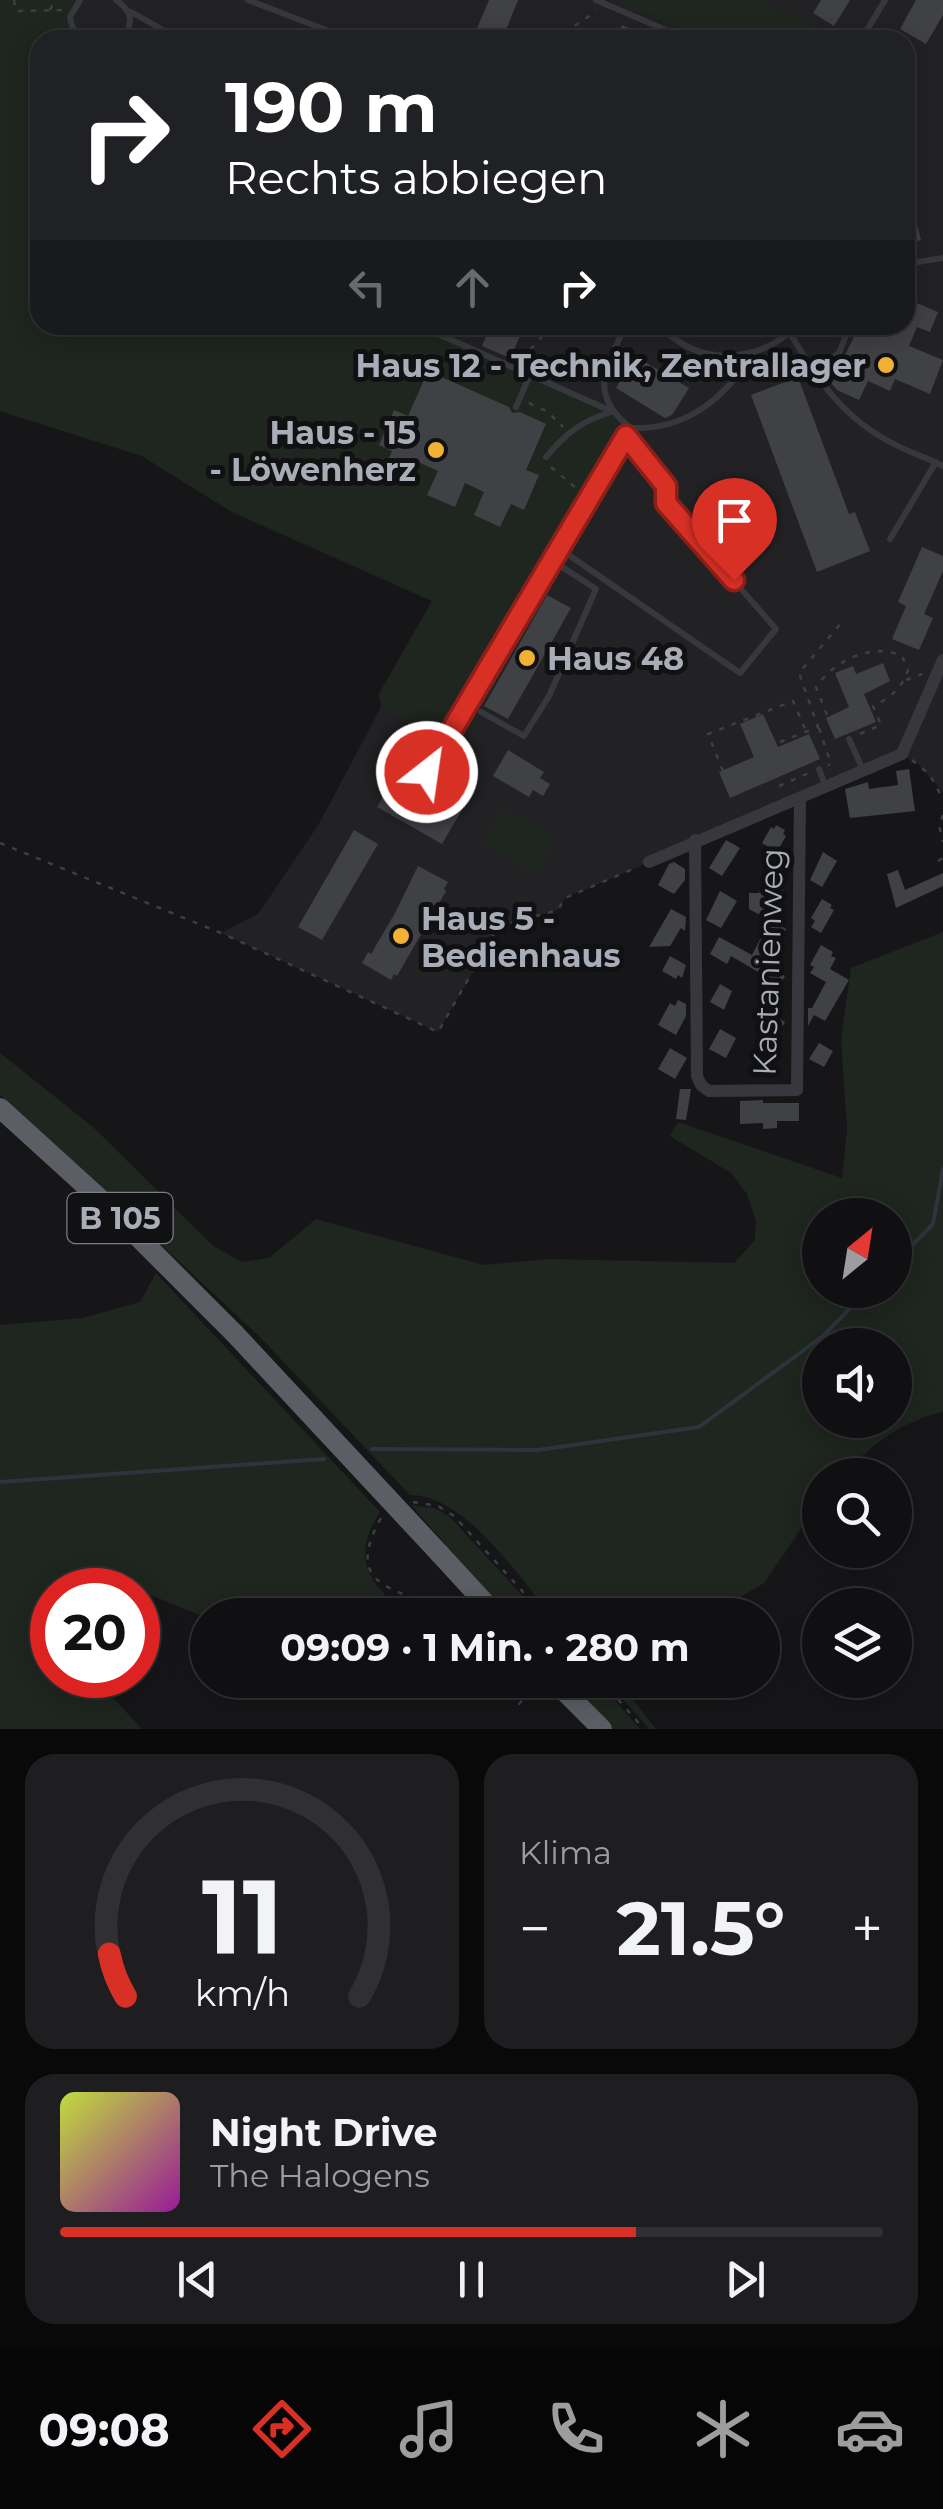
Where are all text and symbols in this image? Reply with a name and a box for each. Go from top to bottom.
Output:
text: 190 m [225,64,438,150]
icon: right [60,70,190,200]
text: Rechts abbiegen [225,150,607,205]
icon: left [340,260,395,315]
icon: ahead [445,260,500,315]
icon: right [550,260,605,315]
place label: Haus 12 - Technik, Zentrallager [356,346,866,385]
marker: Haus 12 - Technik, Zentrallager [875,354,897,376]
place label: Haus - 15 - Löwenherz [209,413,416,489]
marker: Haus - 15 - Löwenherz [425,439,447,461]
pin [692,478,777,581]
icon: arrive [707,493,762,548]
place label: Haus 48 [547,639,684,678]
marker: Haus 48 [516,647,538,669]
position arrow [375,720,479,824]
street label: Kastanienweg [745,847,791,1077]
place label: Haus 5 - Bedienhaus [421,899,621,975]
marker: Haus 5 - Bedienhaus [390,925,412,947]
road number: B 105 [68,1193,172,1243]
north arrow [802,1198,912,1308]
map controls [802,1198,912,1698]
button: sound [802,1328,912,1438]
button: search [802,1458,912,1568]
speed limit sign: 20 [30,1568,160,1698]
button: layers [802,1588,912,1698]
text: 09:09 · 1 Min. · 280 m [280,1624,690,1671]
text: Klima [519,1833,612,1872]
text: 11 [201,1853,283,1980]
text: 21.5° [617,1882,785,1974]
text: − [519,1895,551,1962]
text: + [851,1895,883,1962]
text: km/h [194,1971,290,2015]
text: Night Drive [210,2109,437,2156]
text: The Halogens [210,2156,430,2195]
icon: previous [170,2252,225,2307]
icon: pause [444,2252,499,2307]
icon: next [718,2252,773,2307]
icon: directions [247,2394,317,2464]
icon: music [394,2394,464,2464]
icon: phone [541,2394,611,2464]
icon: climate [688,2394,758,2464]
icon: car [835,2394,905,2464]
text: 09:08 [38,2402,170,2457]

